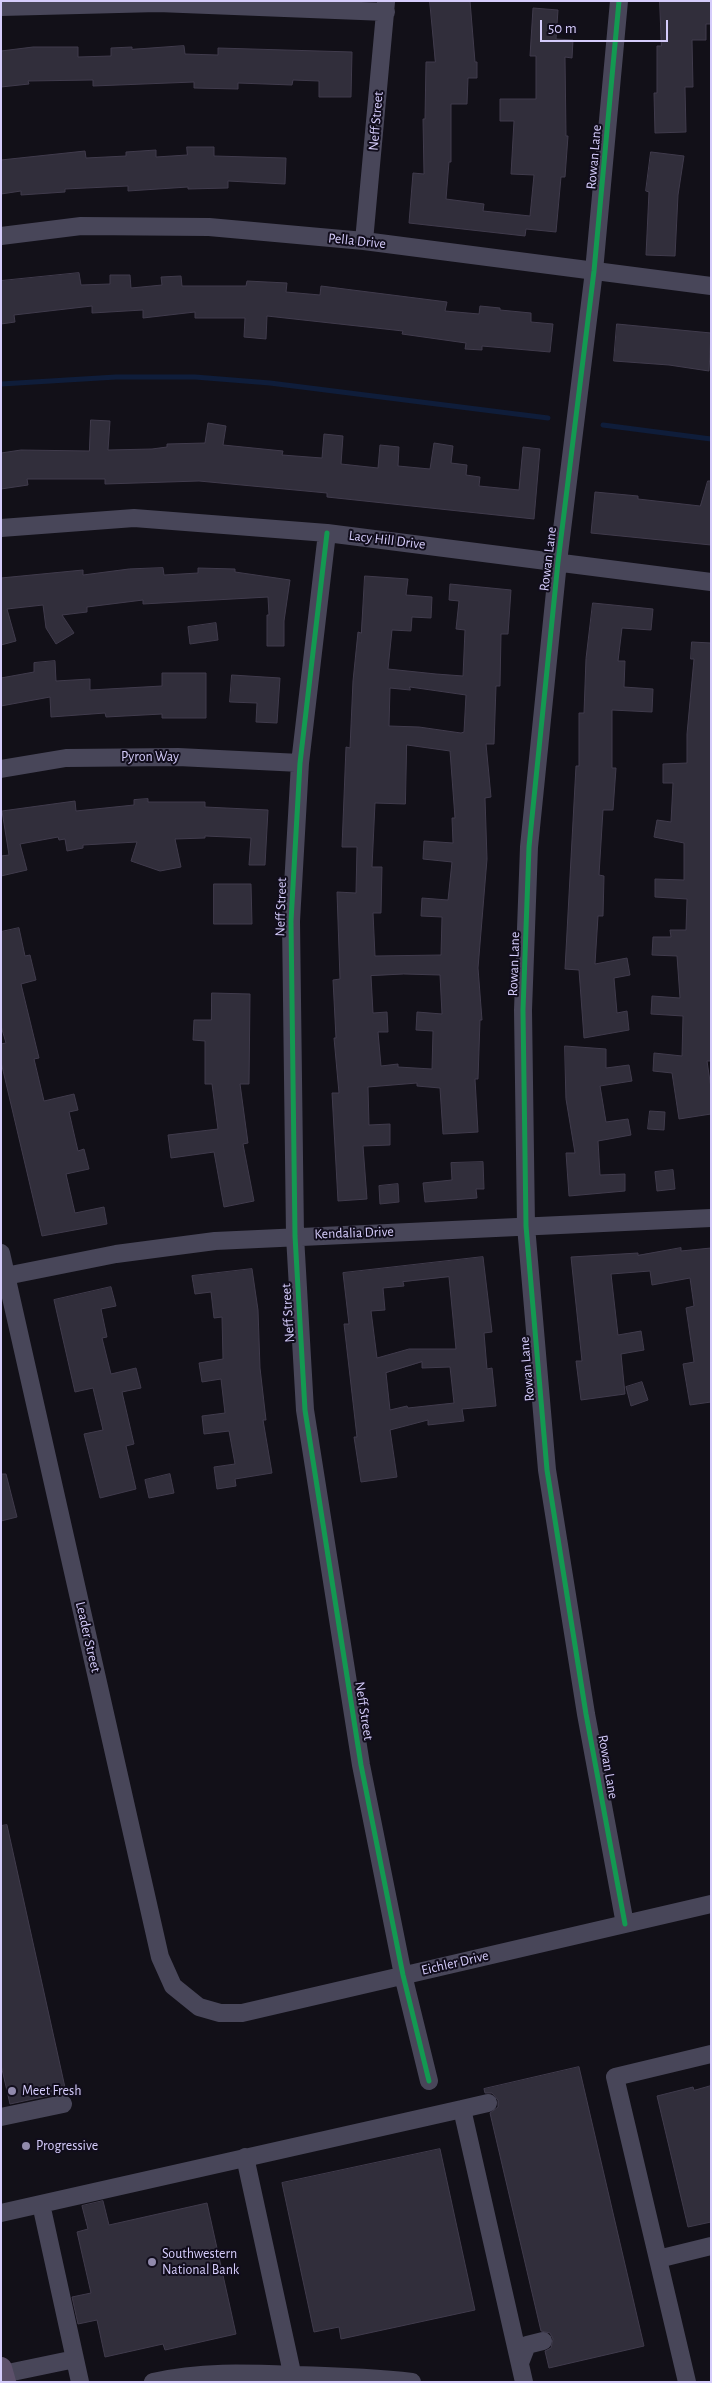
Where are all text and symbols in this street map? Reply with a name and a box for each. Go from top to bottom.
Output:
scale bar [542,10,670,42]
text: 50 m [548,21,577,36]
street label: Neff Street [365,91,387,151]
street label: Rowan Lane [583,124,605,190]
street label: Pella Drive [327,230,387,252]
street label: Rowan Lane [536,526,560,592]
street label: Lacy Hill Drive [348,527,426,553]
street label: Pyron Way [121,749,179,765]
street label: Neff Street [272,877,290,937]
street label: Rowan Lane [504,931,524,997]
street label: Kendalia Drive [314,1223,394,1243]
street label: Neff Street [278,1283,298,1343]
street label: Rowan Lane [516,1336,538,1402]
street label: Leader Street [72,1600,104,1674]
street label: Neff Street [351,1680,377,1742]
street label: Rowan Lane [594,1734,622,1800]
street label: Eichler Drive [420,1947,490,1979]
place label: Meet Fresh [22,2083,81,2099]
marker: Meet Fresh [6,2085,18,2097]
place label: Progressive [36,2138,98,2154]
marker: Progressive [20,2140,32,2152]
place label: Southwestern National Bank [162,2246,239,2278]
marker: Southwestern National Bank [146,2256,158,2268]

